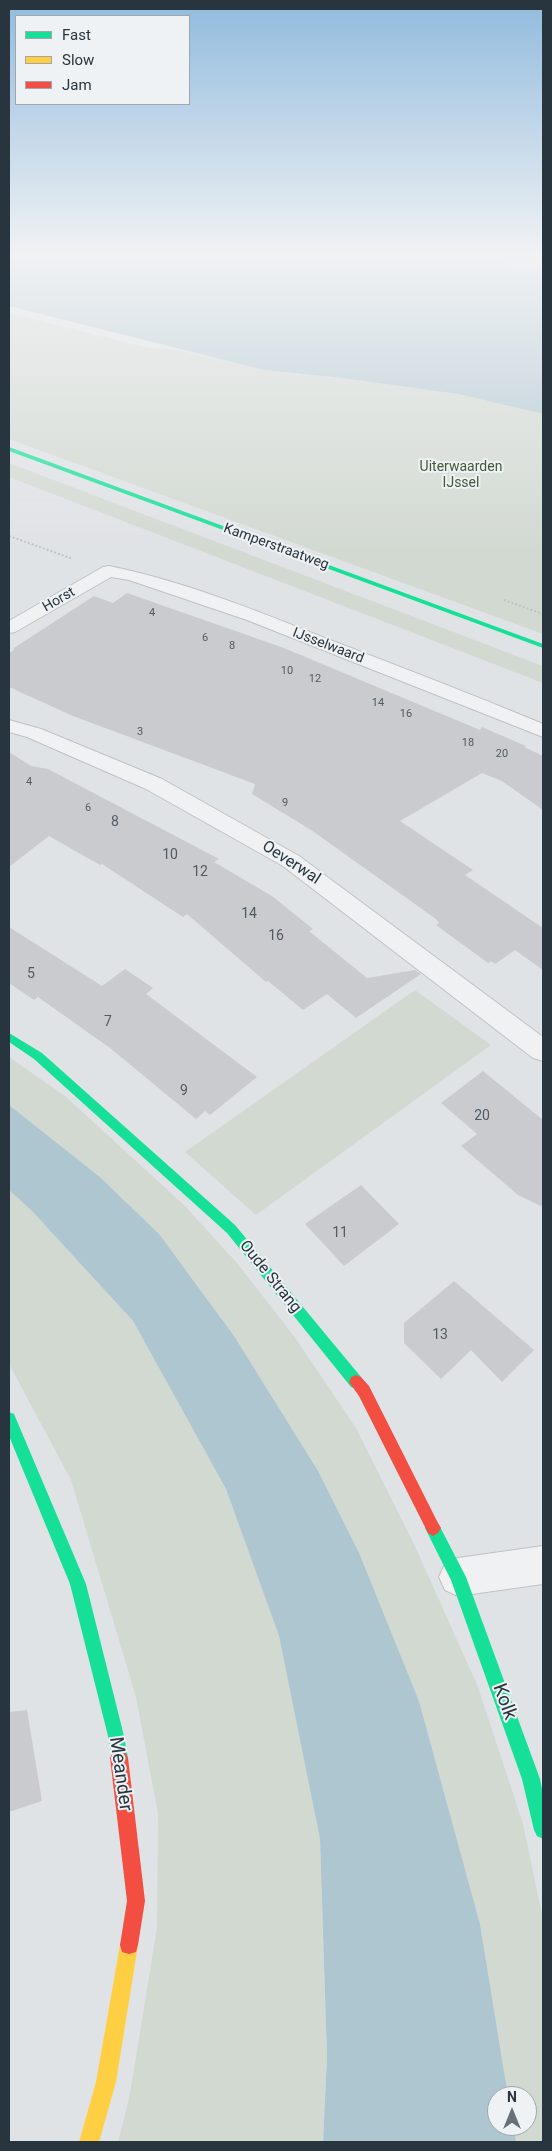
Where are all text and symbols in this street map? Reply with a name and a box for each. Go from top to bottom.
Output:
legend [15,15,190,105]
text: Fast [62,26,91,44]
text: Slow [62,51,94,69]
text: Jam [62,76,92,94]
park label: Uiterwaarden IJssel [420,459,502,492]
street label: Kamperstraatweg [221,520,331,574]
street label: Horst [40,584,78,616]
house number: 4 [149,606,155,620]
street label: IJsselwaard [290,625,366,667]
house number: 6 [202,631,208,645]
house number: 8 [229,639,235,653]
house number: 10 [281,664,293,678]
house number: 12 [309,672,321,686]
house number: 14 [372,696,384,710]
house number: 16 [400,707,412,721]
house number: 3 [137,725,143,739]
house number: 18 [462,736,474,750]
house number: 20 [496,747,508,761]
house number: 4 [26,775,32,789]
house number: 9 [282,796,288,810]
house number: 6 [85,801,91,815]
house number: 8 [111,814,119,830]
street label: Oeverwal [258,837,324,889]
house number: 10 [162,847,178,863]
house number: 12 [192,864,208,880]
house number: 14 [241,906,257,922]
house number: 16 [268,928,284,944]
house number: 5 [27,966,35,982]
house number: 7 [104,1014,112,1030]
house number: 9 [180,1083,188,1099]
house number: 20 [474,1108,490,1124]
house number: 11 [332,1225,348,1241]
street label: Oude Strang [235,1237,305,1317]
house number: 13 [432,1327,448,1343]
street label: Kolk [487,1681,521,1723]
street label: Meander [104,1735,136,1813]
north arrow [487,2086,537,2136]
text: N [507,2089,517,2105]

